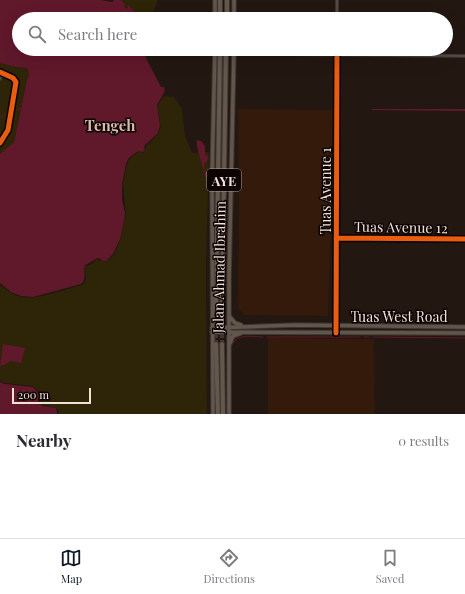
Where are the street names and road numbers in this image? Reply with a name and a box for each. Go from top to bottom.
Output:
street label: Tuas Avenue 1 [316,148,335,234]
road number: AYE [207,169,241,191]
street label: Jalan Ahmad Ibrahim [208,200,230,334]
street label: Tuas Avenue 12 [354,217,448,237]
street label: Tuas West Road [350,307,448,326]

